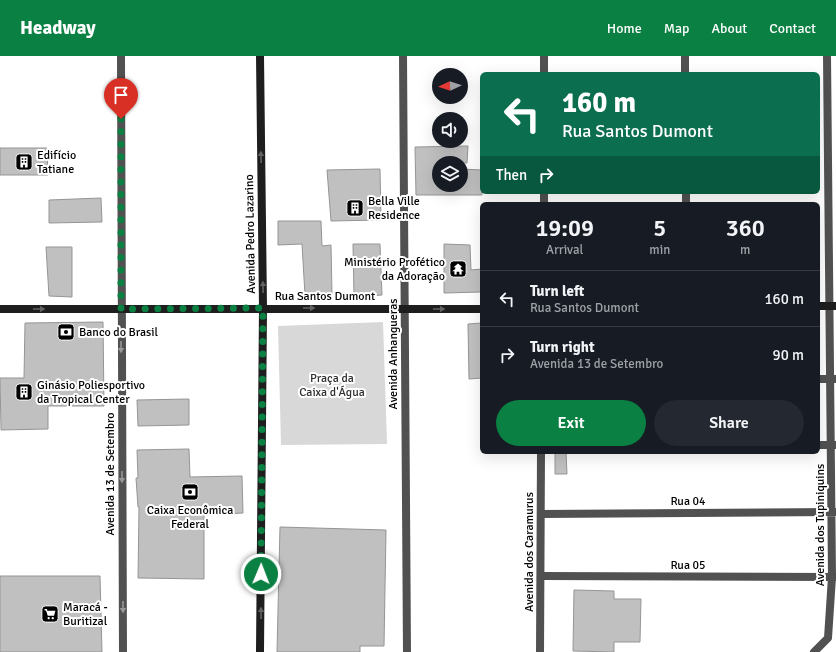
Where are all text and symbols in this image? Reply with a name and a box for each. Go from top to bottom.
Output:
text: Headway [20,16,96,40]
text: Home [607,20,642,37]
text: Map [664,20,689,37]
text: About [711,20,747,37]
text: Contact [769,20,816,37]
north arrow [432,68,468,104]
map controls [432,68,468,192]
pin [104,78,138,119]
icon: arrive [110,84,132,106]
text: 160 m [562,86,636,120]
icon: left [496,88,548,140]
button: sound [432,112,468,148]
text: Rua Santos Dumont [562,120,713,142]
place label: Edifício Tatiane [37,148,76,177]
one-way arrow [258,151,265,163]
building icon: Edifício Tatiane [14,152,34,172]
button: layers [432,156,468,192]
icon: right [535,164,557,186]
text: Then [496,166,527,184]
street label: Avenida Pedro Lazarino [242,174,259,294]
place label: Bella Ville Residence [368,194,420,223]
building icon: Bella Ville Residence [345,198,365,218]
text: 19:09 [535,213,594,243]
text: 5 [653,213,666,243]
text: 360 [726,213,765,243]
text: Arrival [546,242,583,258]
text: min [649,242,670,258]
text: m [740,242,750,258]
place label: Ministério Profético da Adoração [344,255,445,284]
temple icon: Ministério Profético da Adoração [448,259,468,279]
one-way arrow [260,280,266,293]
text: Turn left [530,282,584,300]
icon: left [496,288,518,310]
street label: Rua Santos Dumont [275,289,375,304]
text: 160 m [764,290,804,308]
street label: Avenida Anhangueras [386,299,401,409]
text: Rua Santos Dumont [530,300,639,316]
one-way arrow [303,305,316,311]
one-way arrow [33,306,46,312]
one-way arrow [433,306,446,312]
bank icon: Banco do Brasil [56,322,76,342]
place label: Banco do Brasil [79,325,159,340]
text: Turn right [530,338,595,356]
one-way arrow [118,341,124,354]
icon: right [496,344,518,366]
text: 90 m [773,346,804,364]
text: Avenida 13 de Setembro [530,356,663,372]
park label: Praça da Caixa d'Água [299,371,365,400]
place label: Ginásio Poliesportivo da Tropical Center [37,378,145,407]
building icon: Ginásio Poliesportivo da Tropical Center [14,382,34,402]
button: Exit [496,400,646,446]
button: Share [654,400,804,446]
street label: Avenida 13 de Setembro [103,412,118,536]
street label: Avenida dos Tupiniquins [813,464,828,586]
one-way arrow [119,471,125,484]
bank icon: Caixa Econômica Federal [180,482,200,502]
street label: Avenida dos Caramurus [522,492,537,612]
street label: Rua 04 [670,494,706,509]
place label: Caixa Econômica Federal [147,503,233,532]
position arrow [240,553,282,595]
street label: Rua 05 [670,558,706,573]
place label: Maracá - Buritizal [63,600,108,629]
one-way arrow [120,601,126,614]
supermarket icon: Maracá - Buritizal [40,604,60,624]
one-way arrow [258,606,264,619]

